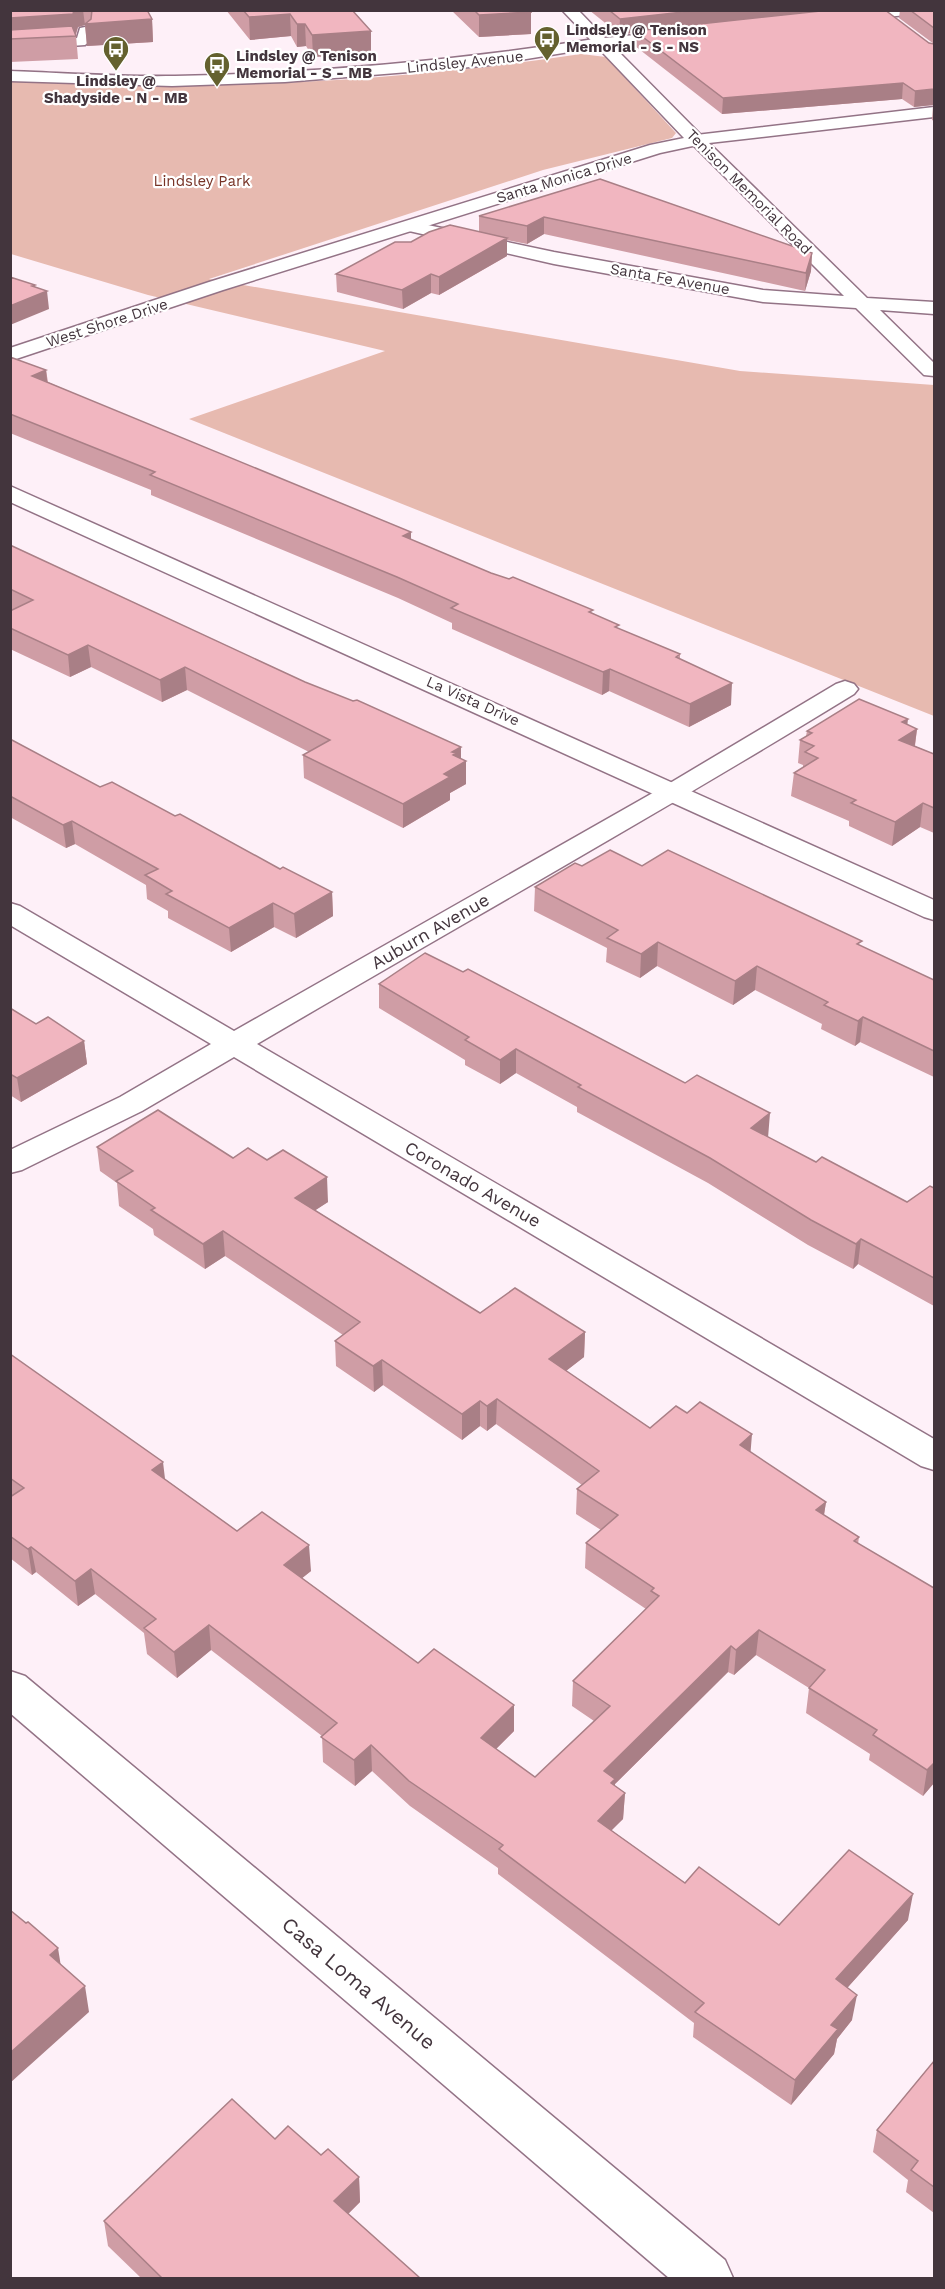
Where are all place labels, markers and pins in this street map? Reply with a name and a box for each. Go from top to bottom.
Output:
place label: Lindsley @ Tenison Memorial - S - NS [566,21,707,56]
bus stop icon: Lindsley @ Tenison Memorial - S - NS [532,24,562,62]
bus stop icon: Lindsley @ Shadyside - N - MB [101,34,131,72]
place label: Lindsley @ Tenison Memorial - S - MB [236,47,377,82]
bus stop icon: Lindsley @ Tenison Memorial - S - MB [202,50,232,88]
place label: Lindsley @ Shadyside - N - MB [44,72,188,107]

